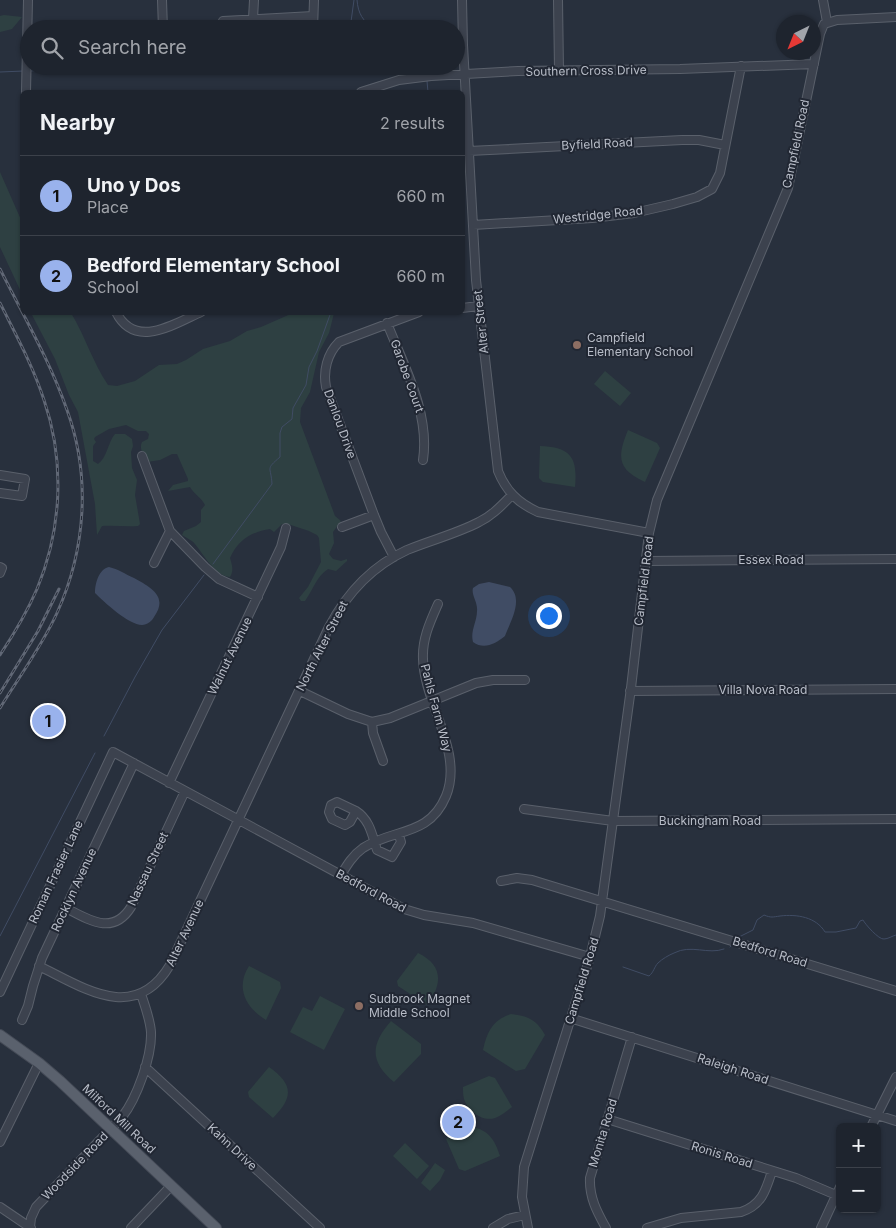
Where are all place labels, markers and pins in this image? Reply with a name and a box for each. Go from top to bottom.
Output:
place label: Campfield Elementary School [587,330,693,359]
marker: Campfield Elementary School [571,339,583,351]
pin: 1 [32,702,64,740]
place label: Sudbrook Magnet Middle School [369,991,470,1020]
marker: Sudbrook Magnet Middle School [353,1000,365,1012]
pin: 2 [442,1103,474,1141]

